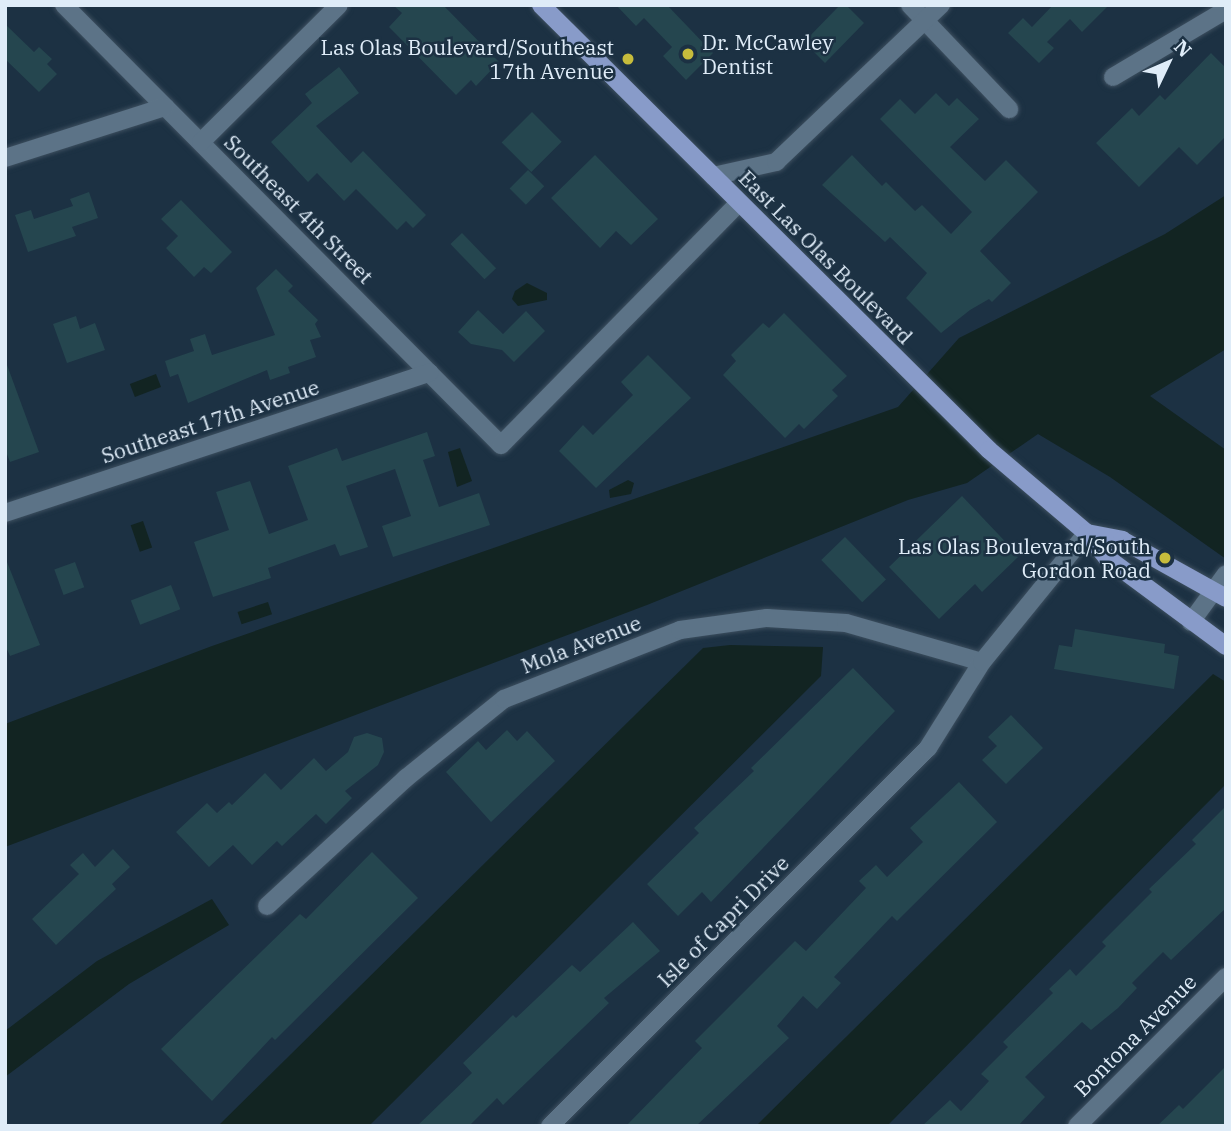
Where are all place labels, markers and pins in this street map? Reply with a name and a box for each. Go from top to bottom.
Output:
place label: Dr. McCawley Dentist [702,29,833,79]
place label: Las Olas Boulevard/Southeast 17th Avenue [320,34,614,84]
marker: Dr. McCawley Dentist [680,46,696,62]
marker: Las Olas Boulevard/Southeast 17th Avenue [620,51,636,67]
place label: Las Olas Boulevard/South Gordon Road [898,533,1151,583]
marker: Las Olas Boulevard/South Gordon Road [1157,550,1173,566]

